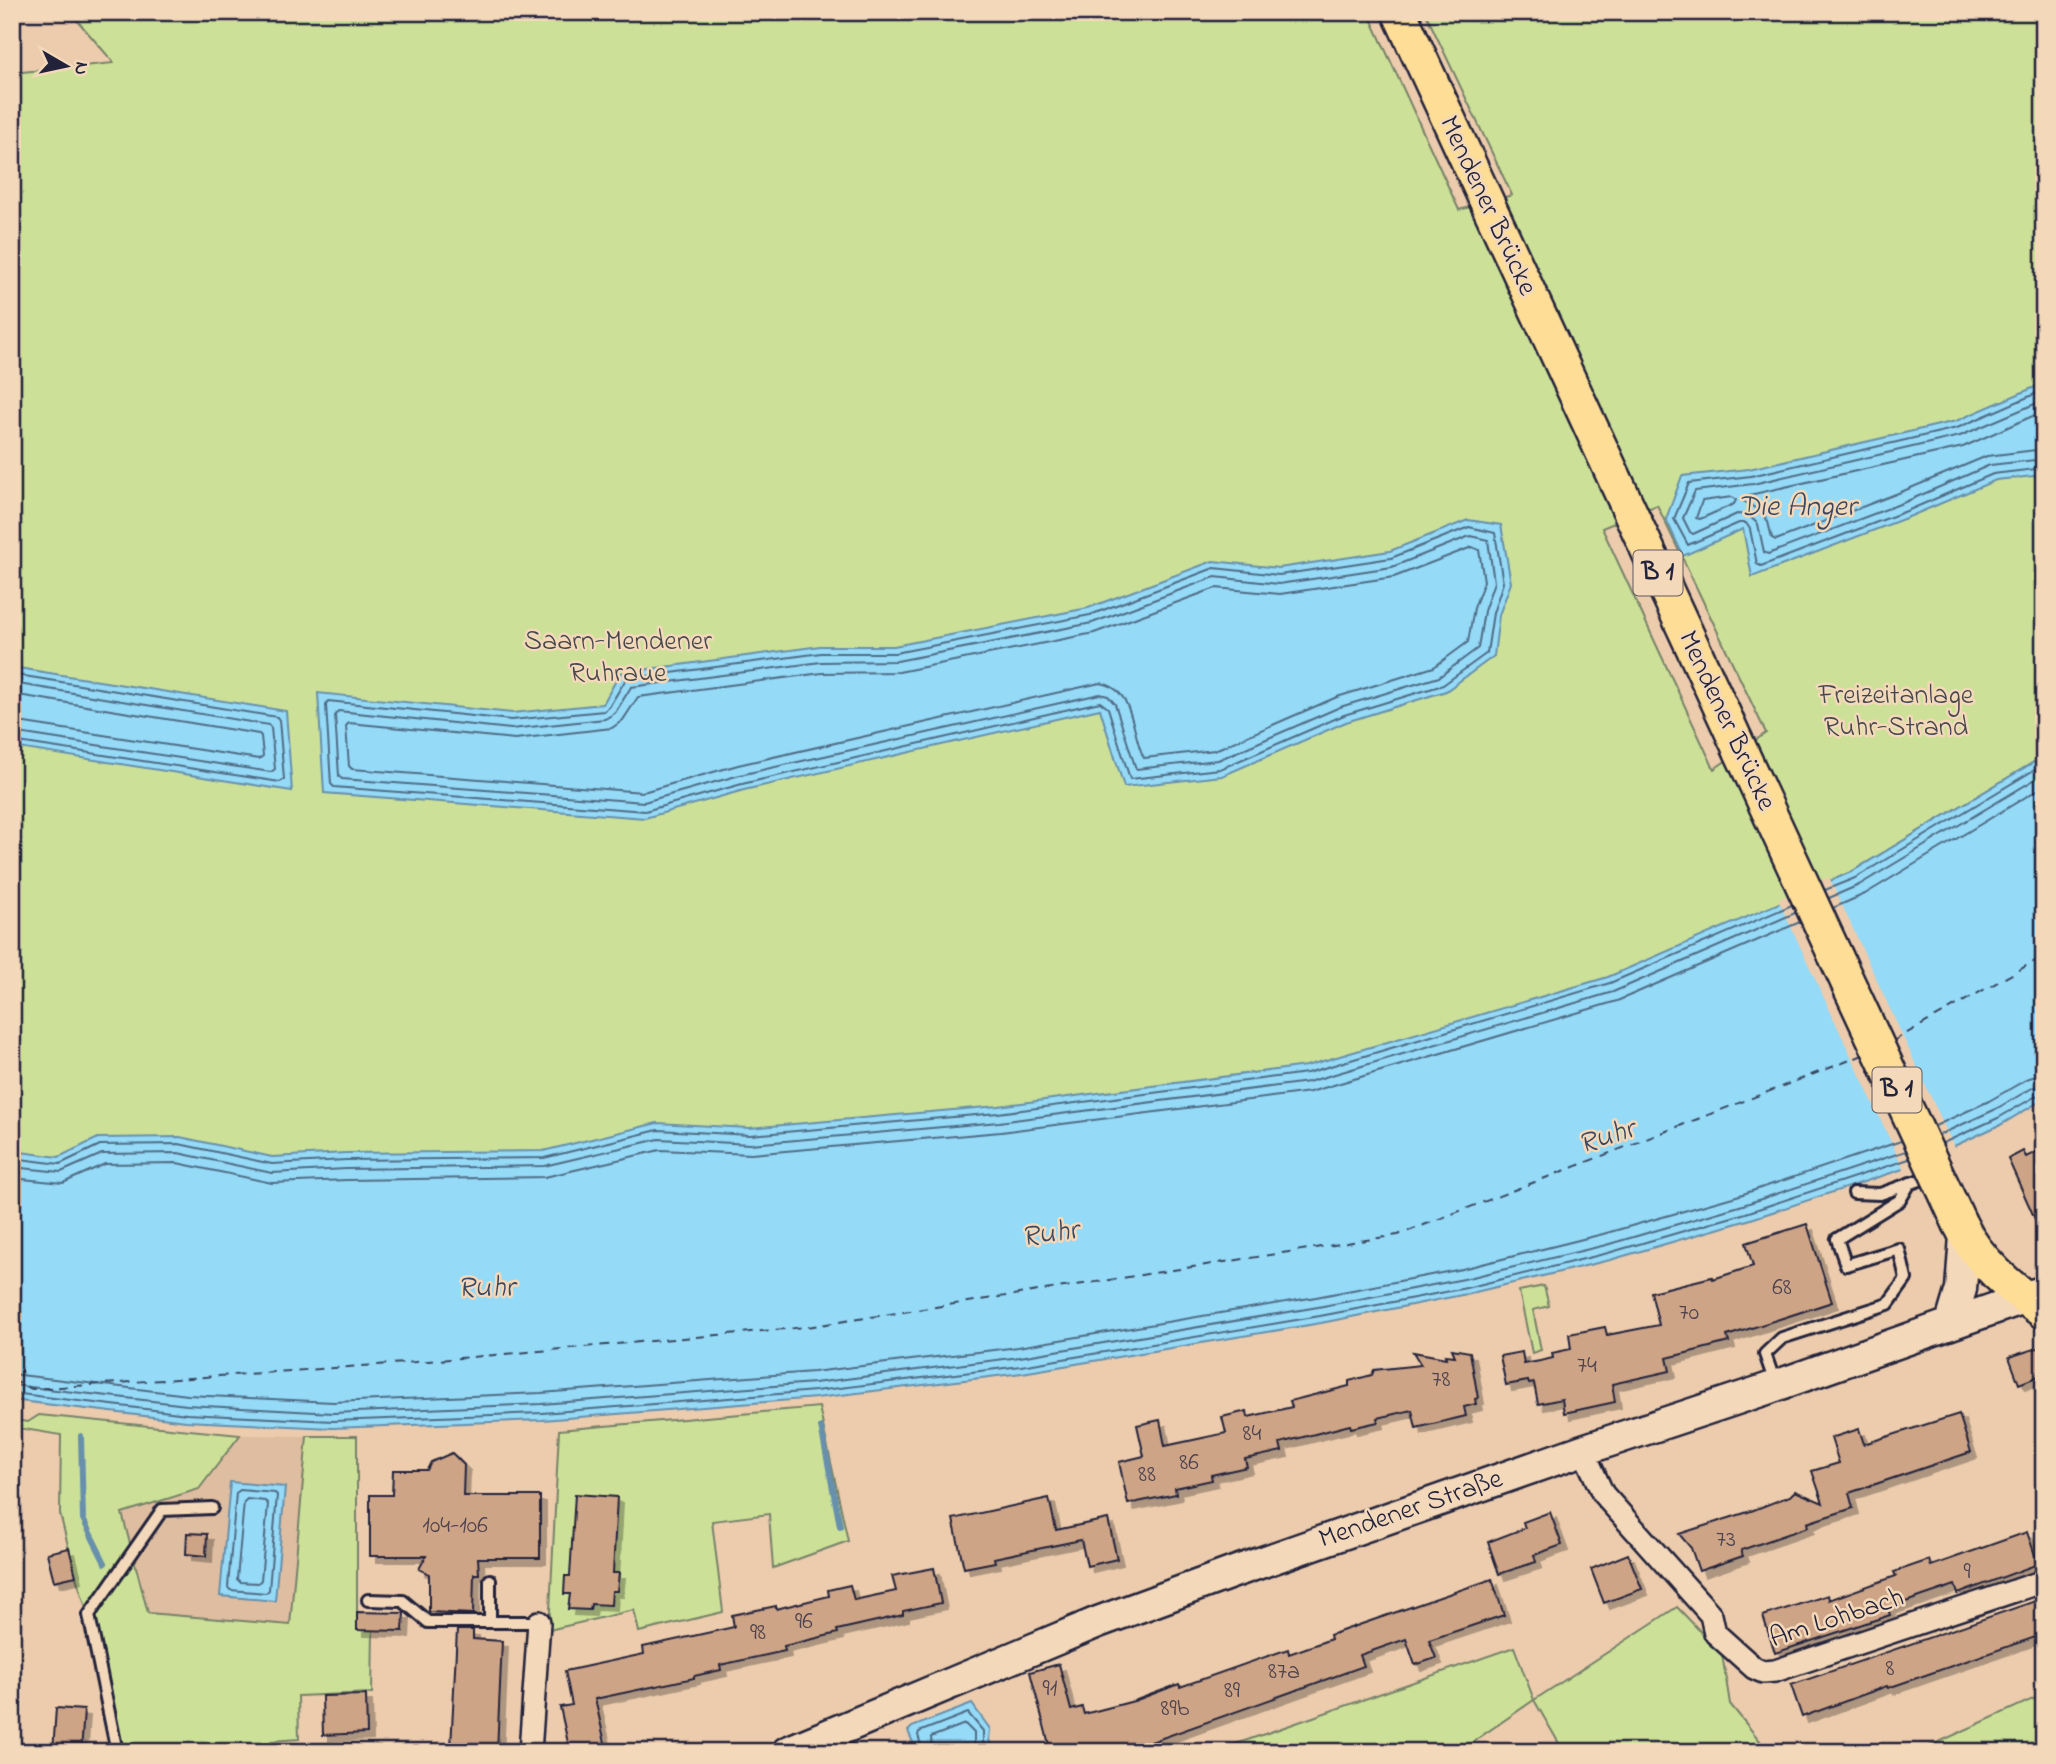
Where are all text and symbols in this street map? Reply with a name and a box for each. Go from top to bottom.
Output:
north arrow [32,32,102,102]
text: N [66,60,95,77]
street label: Mendener Brücke [1427,109,1547,303]
water label: Die Anger [1738,486,1860,530]
road number: B 1 [1634,551,1682,596]
park label: Saarn-Mendener Ruhraue [524,622,712,695]
street label: Mendener Brücke [1666,624,1786,818]
park label: Freizeitanlage Ruhr-Strand [1818,676,1974,749]
road number: B 1 [1872,1068,1922,1112]
water label: Ruhr [1573,1107,1645,1168]
water label: Ruhr [1019,1209,1085,1261]
water label: Ruhr [457,1266,519,1311]
house number: 68 [1772,1271,1792,1306]
house number: 70 [1679,1296,1699,1331]
house number: 74 [1577,1349,1597,1384]
house number: 78 [1432,1363,1450,1398]
house number: 84 [1243,1417,1262,1452]
house number: 86 [1179,1446,1199,1481]
house number: 88 [1138,1458,1156,1493]
street label: Mendener Straße [1314,1459,1509,1561]
house number: 104-106 [422,1509,488,1544]
house number: 73 [1716,1523,1736,1558]
house number: 9 [1963,1555,1971,1590]
street label: Am Lohbach [1765,1578,1909,1660]
house number: 96 [795,1605,813,1640]
house number: 98 [750,1616,766,1651]
house number: 8 [1886,1652,1895,1687]
house number: 87a [1268,1655,1300,1690]
house number: 91 [1043,1672,1058,1707]
house number: 89 [1224,1674,1241,1709]
house number: 89b [1161,1692,1190,1727]

